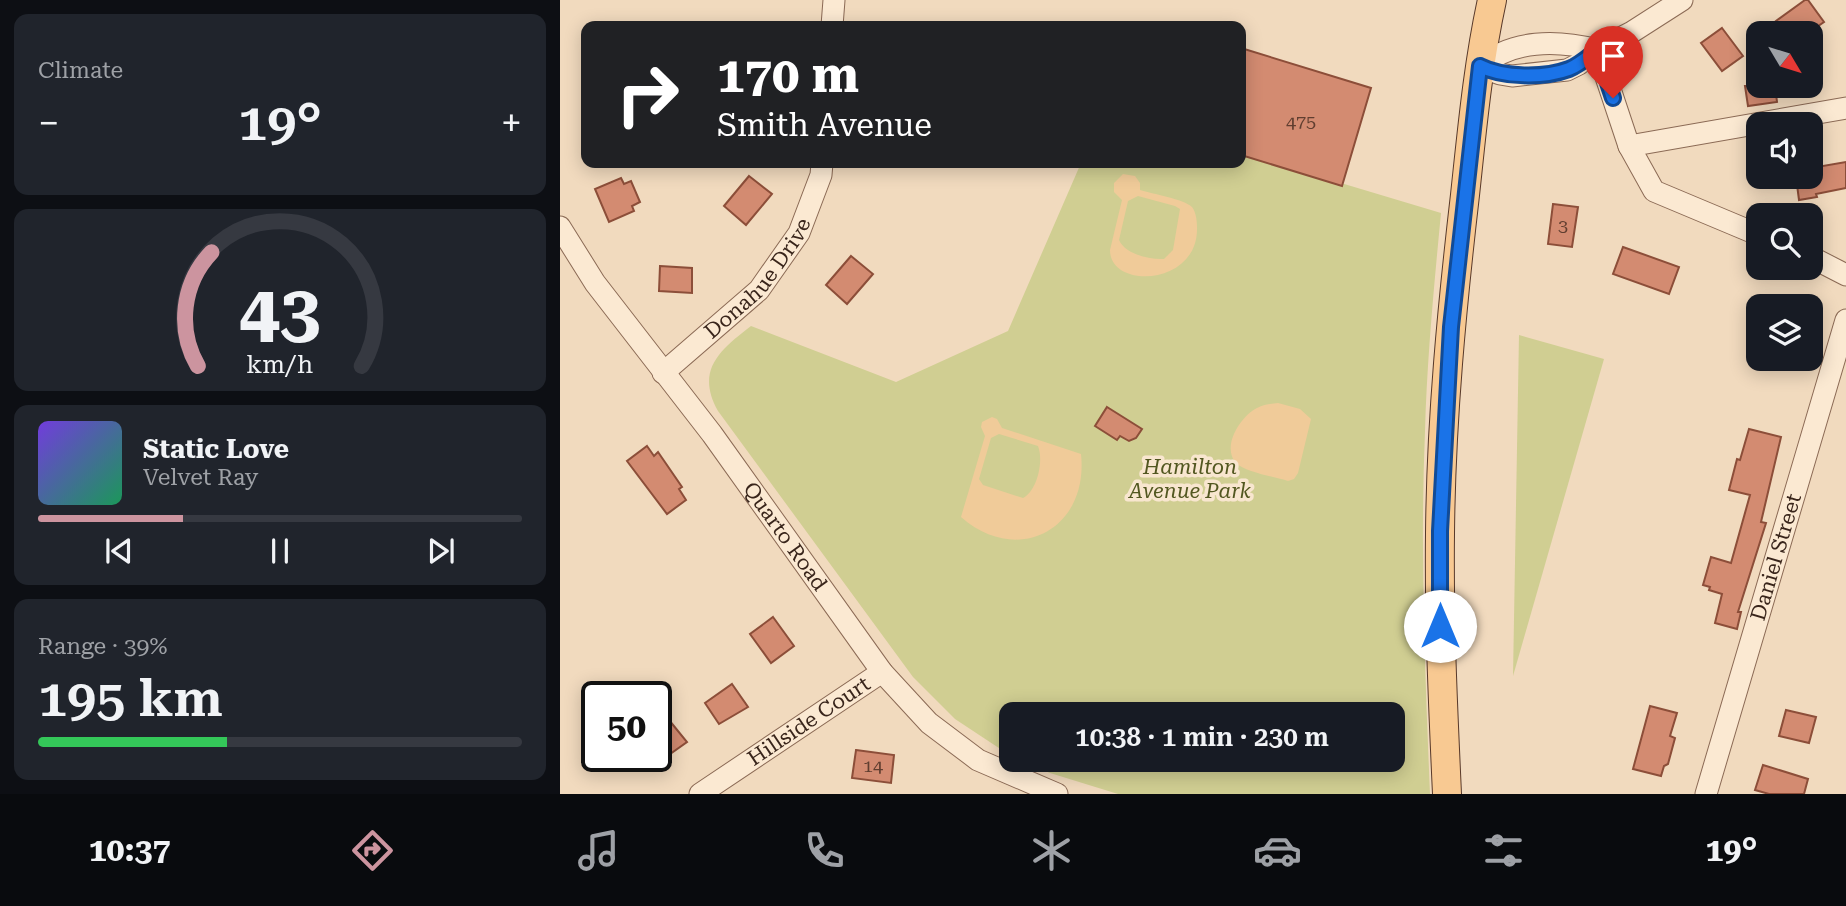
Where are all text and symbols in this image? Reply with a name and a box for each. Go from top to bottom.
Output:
north arrow [1746,21,1824,98]
map controls [1746,21,1823,371]
pin [1583,26,1643,98]
icon: arrive [1594,37,1632,75]
text: 170 m [717,47,859,104]
icon: right [602,49,693,140]
text: Climate [38,57,123,84]
text: 19° [238,92,322,153]
text: − [38,101,59,145]
text: + [501,101,522,145]
text: Smith Avenue [717,106,932,144]
house number: 475 [1286,111,1316,132]
button: sound [1746,112,1823,189]
button: search [1746,203,1823,280]
street label: Donahue Drive [700,215,815,344]
house number: 3 [1558,215,1568,236]
text: 43 [239,269,321,354]
button: layers [1746,294,1823,371]
text: km/h [247,349,313,378]
text: Static Love [143,434,289,464]
park label: Hamilton Avenue Park [1127,455,1252,503]
text: Velvet Ray [143,464,258,491]
street label: Quarto Road [738,478,832,596]
street label: Daniel Street [1746,491,1806,623]
icon: previous [100,532,138,570]
icon: pause [261,532,299,570]
icon: next [422,532,460,570]
position arrow [1403,589,1477,663]
text: Range · 39% [38,633,167,660]
text: 195 km [38,668,223,729]
street label: Hillside Court [743,671,875,771]
speed limit sign: 50 [581,681,672,772]
text: 10:38 · 1 min · 230 m [1075,722,1329,752]
house number: 14 [863,755,883,776]
icon: directions [348,826,397,875]
icon: music [574,826,623,875]
icon: phone [800,826,849,875]
icon: climate [1027,826,1076,875]
icon: car [1253,826,1302,875]
icon: filters [1479,826,1528,875]
text: 10:37 [89,831,170,869]
text: 19° [1706,831,1757,869]

